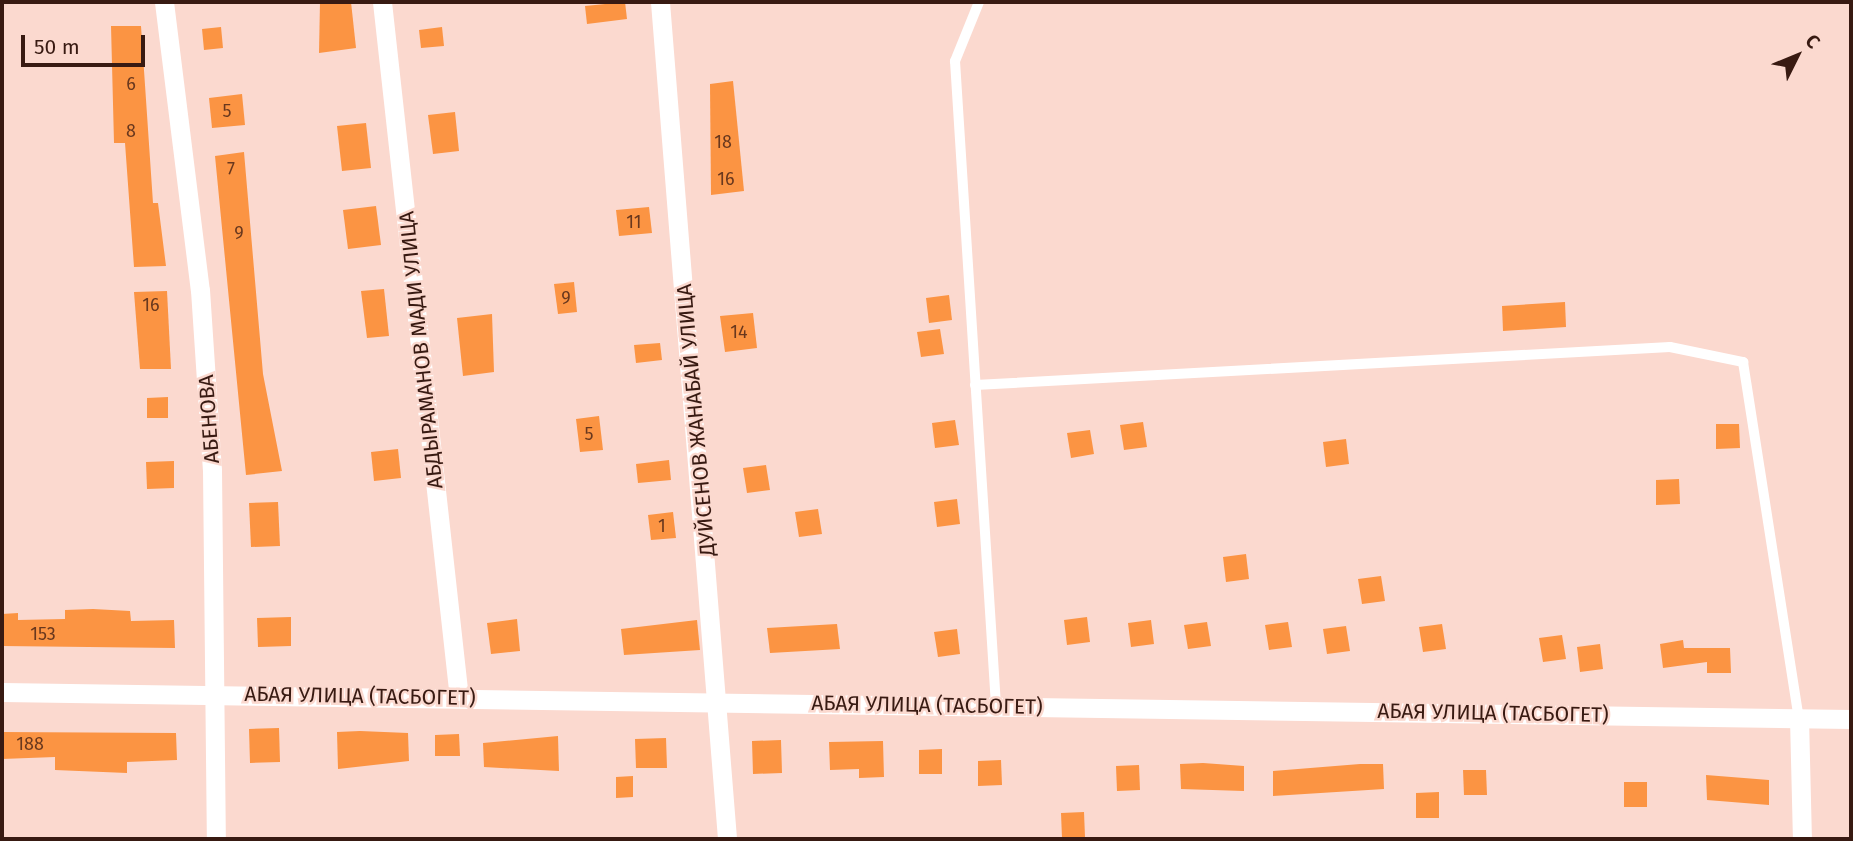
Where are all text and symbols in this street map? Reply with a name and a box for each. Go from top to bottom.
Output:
scale bar [24,21,149,65]
north arrow [1762,21,1832,91]
text: С [1801,29,1825,53]
text: 50 m [34,34,80,60]
house number: 6 [126,73,136,95]
house number: 5 [222,100,232,122]
house number: 8 [126,120,136,142]
house number: 18 [714,131,732,153]
house number: 7 [227,158,235,180]
house number: 16 [717,168,735,190]
street label: АБДЫРАМАНОВ МАДИ УЛИЦА [394,210,448,490]
house number: 11 [626,211,642,233]
house number: 9 [234,222,244,244]
street label: ДУЙСЕНОВ ЖАНАБАЙ УЛИЦА [672,283,720,557]
house number: 9 [561,287,571,309]
house number: 16 [142,294,160,316]
house number: 14 [730,321,748,343]
street label: АБЕНОВА [193,374,225,464]
house number: 5 [584,423,594,445]
house number: 1 [658,515,666,537]
house number: 153 [30,623,56,645]
street label: АБАЯ УЛИЦА (ТАСБОГЕТ) [244,681,476,711]
street label: АБАЯ УЛИЦА (ТАСБОГЕТ) [811,690,1043,720]
street label: АБАЯ УЛИЦА (ТАСБОГЕТ) [1377,698,1609,728]
house number: 188 [16,733,44,755]

